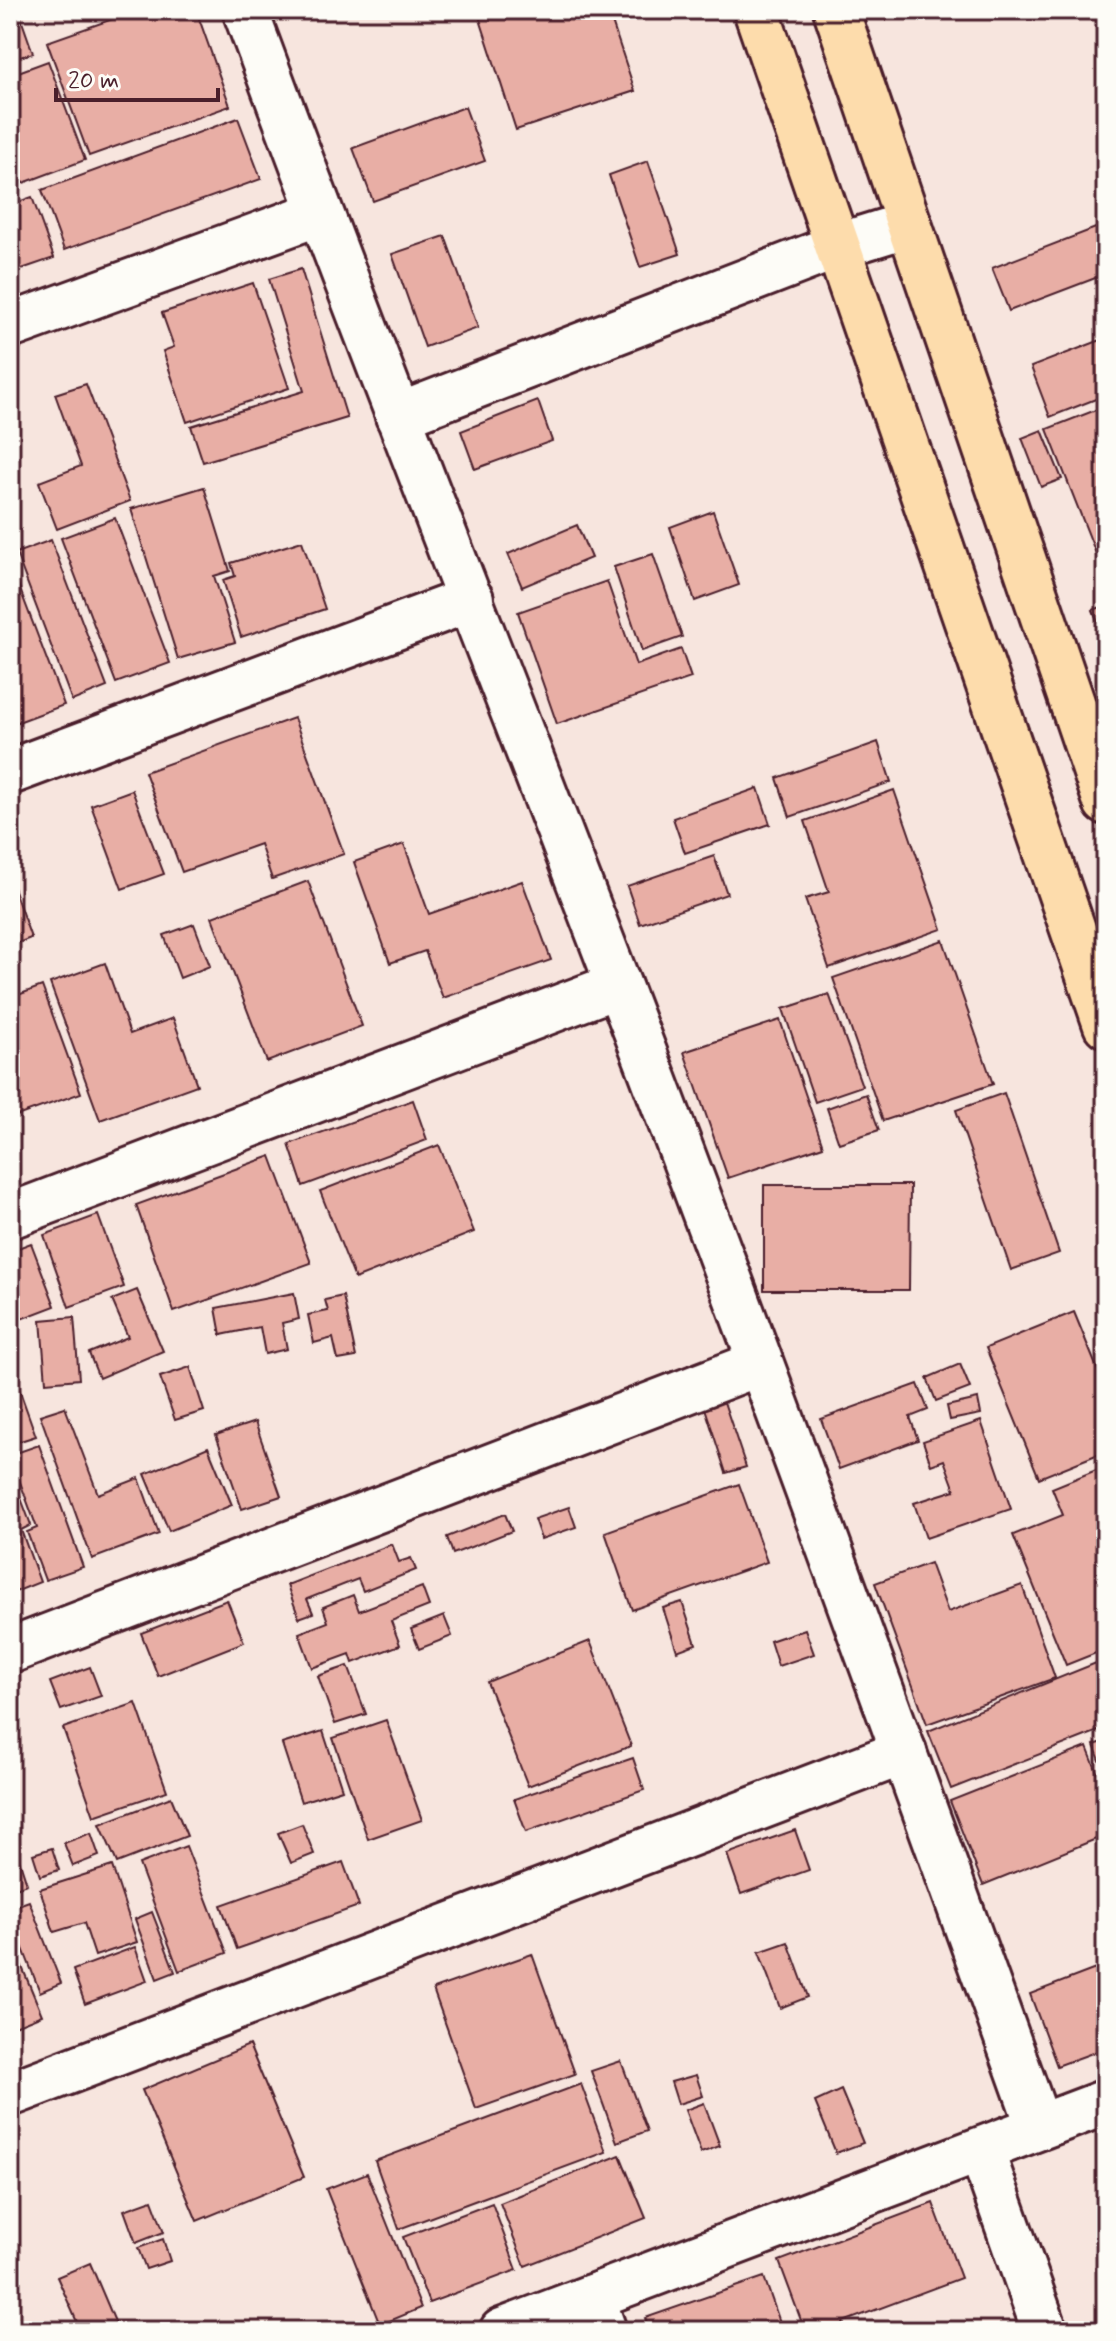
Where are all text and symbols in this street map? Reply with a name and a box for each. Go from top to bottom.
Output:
scale bar [56,52,218,102]
text: 20 m [68,66,119,97]

